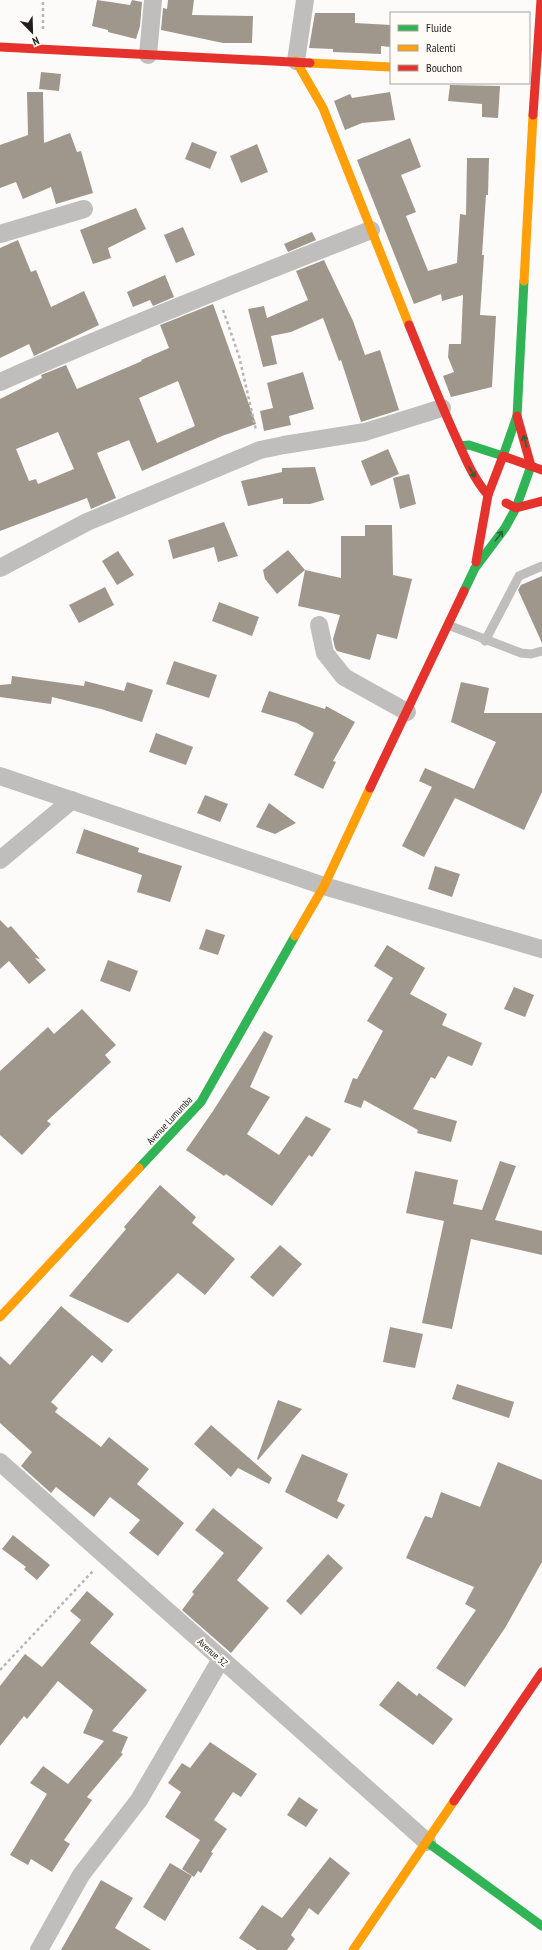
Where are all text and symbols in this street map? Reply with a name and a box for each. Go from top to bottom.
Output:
north arrow [12,12,52,52]
legend [390,12,530,84]
text: Fluide [426,20,452,35]
text: N [30,34,41,49]
text: Ralenti [426,40,455,55]
text: Bouchon [426,60,462,75]
one-way arrow [521,435,528,448]
one-way arrow [469,466,476,478]
one-way arrow [494,531,503,542]
street label: Avenue Lumumba [144,1093,195,1147]
street label: Avenue 3Z [195,1635,231,1670]

